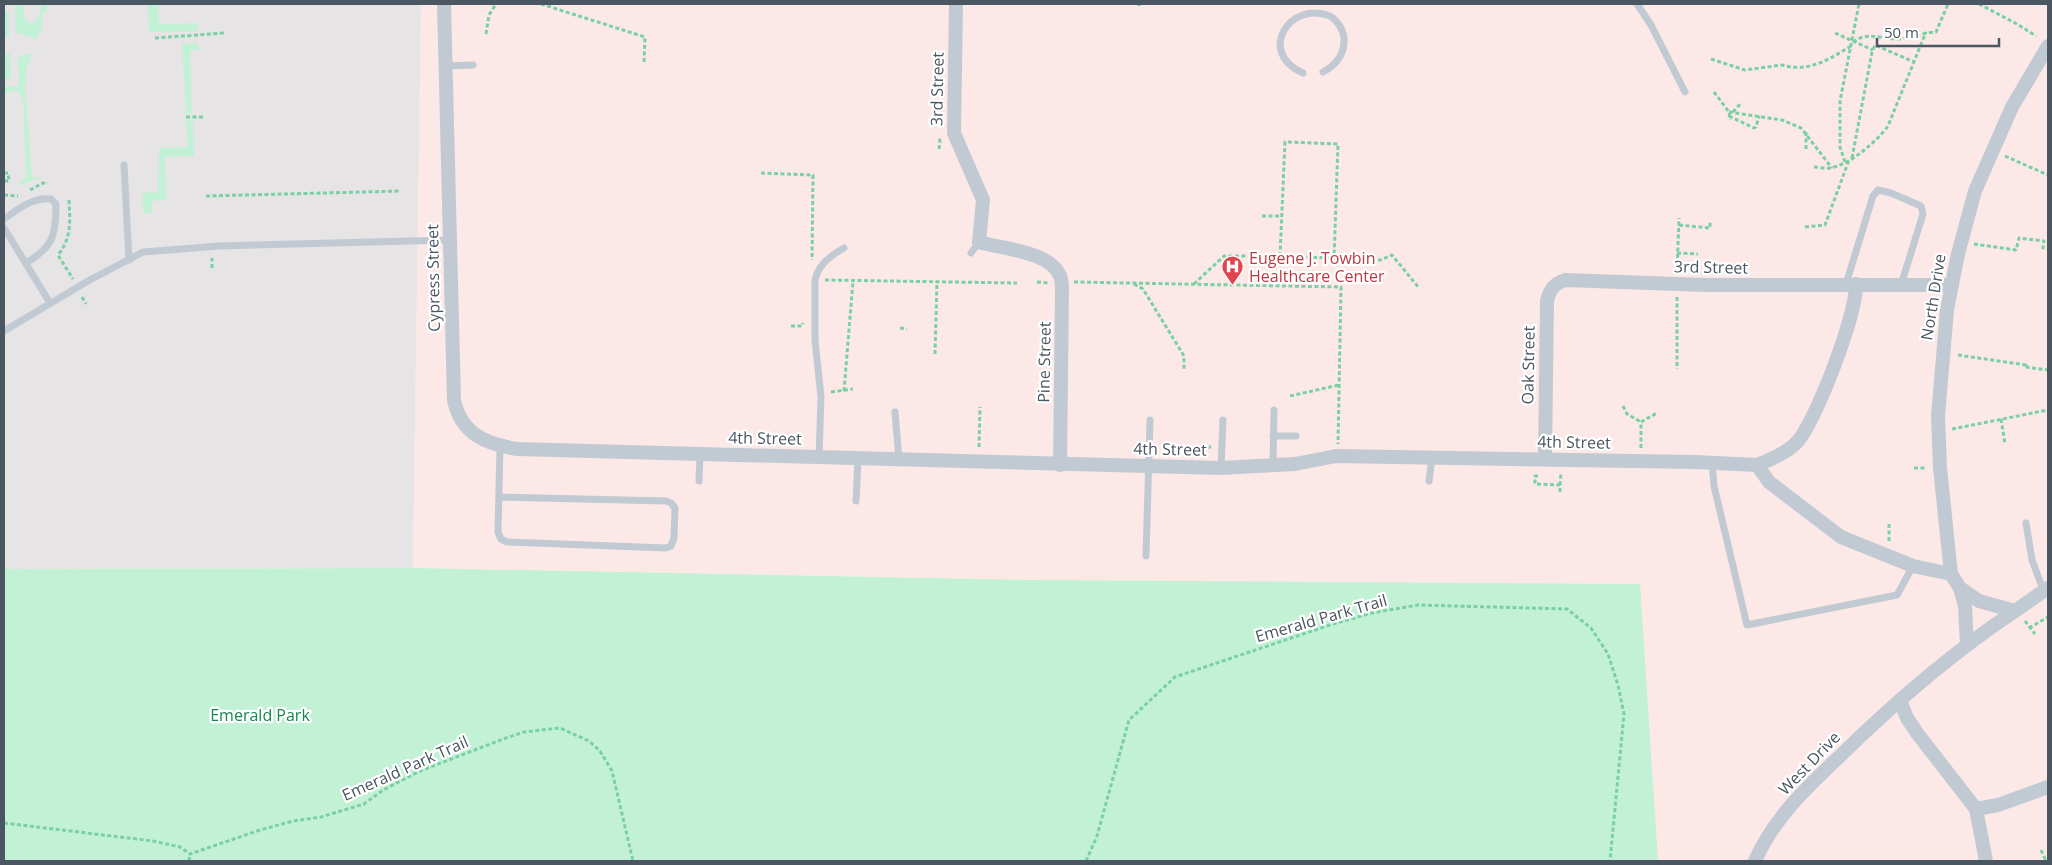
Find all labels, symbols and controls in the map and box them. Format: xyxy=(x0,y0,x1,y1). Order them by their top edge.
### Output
scale bar xyxy=(1877,15,2000,47)
text: 50 m xyxy=(1884,22,1919,42)
street label: 3rd Street xyxy=(925,51,949,126)
street label: Cypress Street xyxy=(421,224,445,332)
place label: Eugene J. Towbin Healthcare Center xyxy=(1249,247,1385,287)
street label: North Drive xyxy=(1915,252,1951,342)
hospital icon: Eugene J. Towbin Healthcare Center xyxy=(1221,255,1245,286)
street label: 3rd Street xyxy=(1674,255,1749,279)
street label: Pine Street xyxy=(1032,321,1056,403)
street label: Oak Street xyxy=(1516,325,1540,404)
street label: 4th Street xyxy=(728,426,802,450)
street label: 4th Street xyxy=(1537,430,1611,454)
street label: 4th Street xyxy=(1133,437,1207,461)
street label: Emerald Park Trail xyxy=(1253,589,1389,647)
park label: Emerald Park xyxy=(210,704,310,726)
street label: West Drive xyxy=(1773,726,1845,800)
street label: Emerald Park Trail xyxy=(338,730,472,806)

